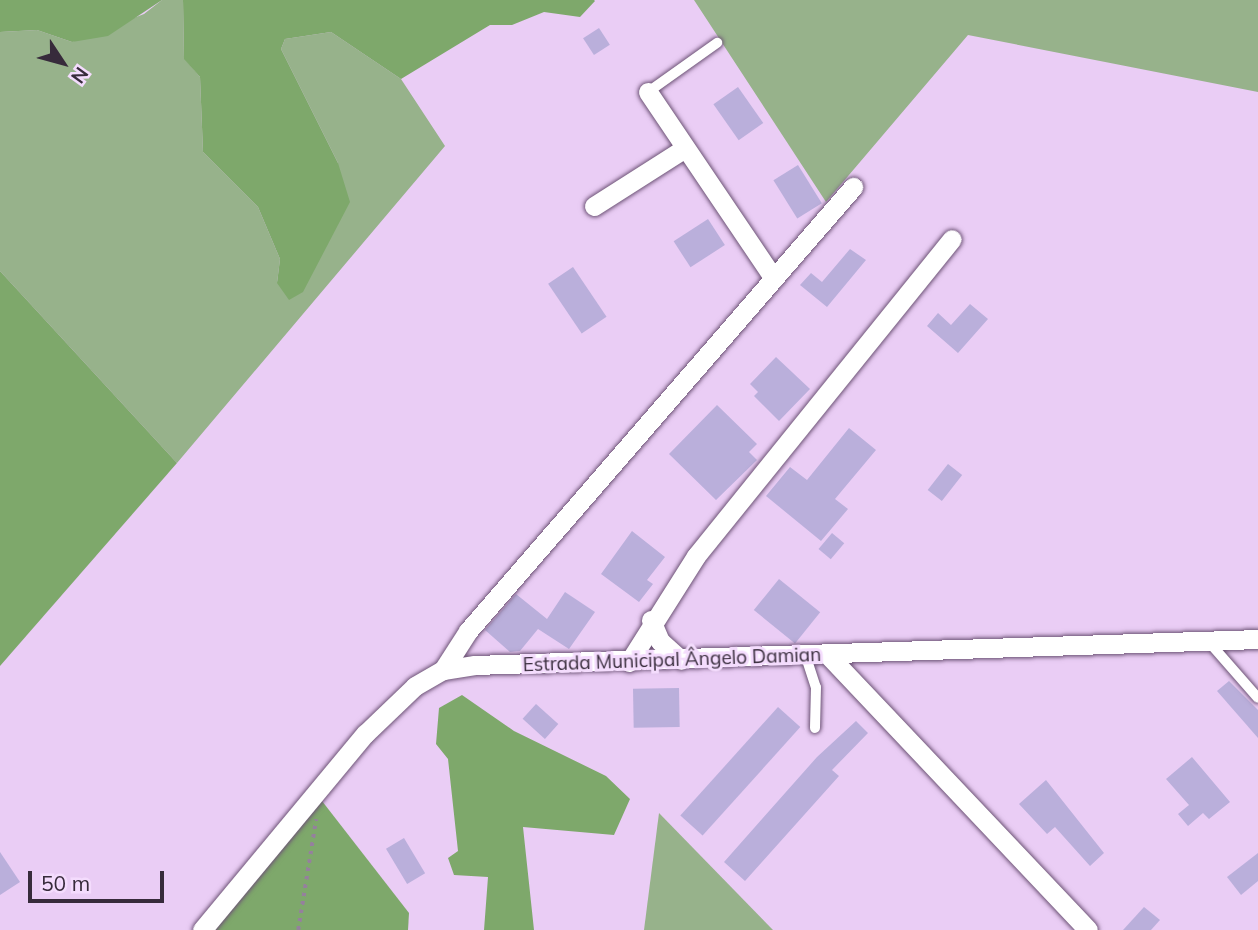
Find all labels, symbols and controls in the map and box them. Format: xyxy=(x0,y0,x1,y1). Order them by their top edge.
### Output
north arrow xyxy=(28,28,98,98)
text: N xyxy=(66,62,94,88)
street label: Estrada Municipal Ângelo Damian xyxy=(522,643,822,677)
scale bar xyxy=(32,856,168,900)
text: 50 m xyxy=(41,870,90,896)

